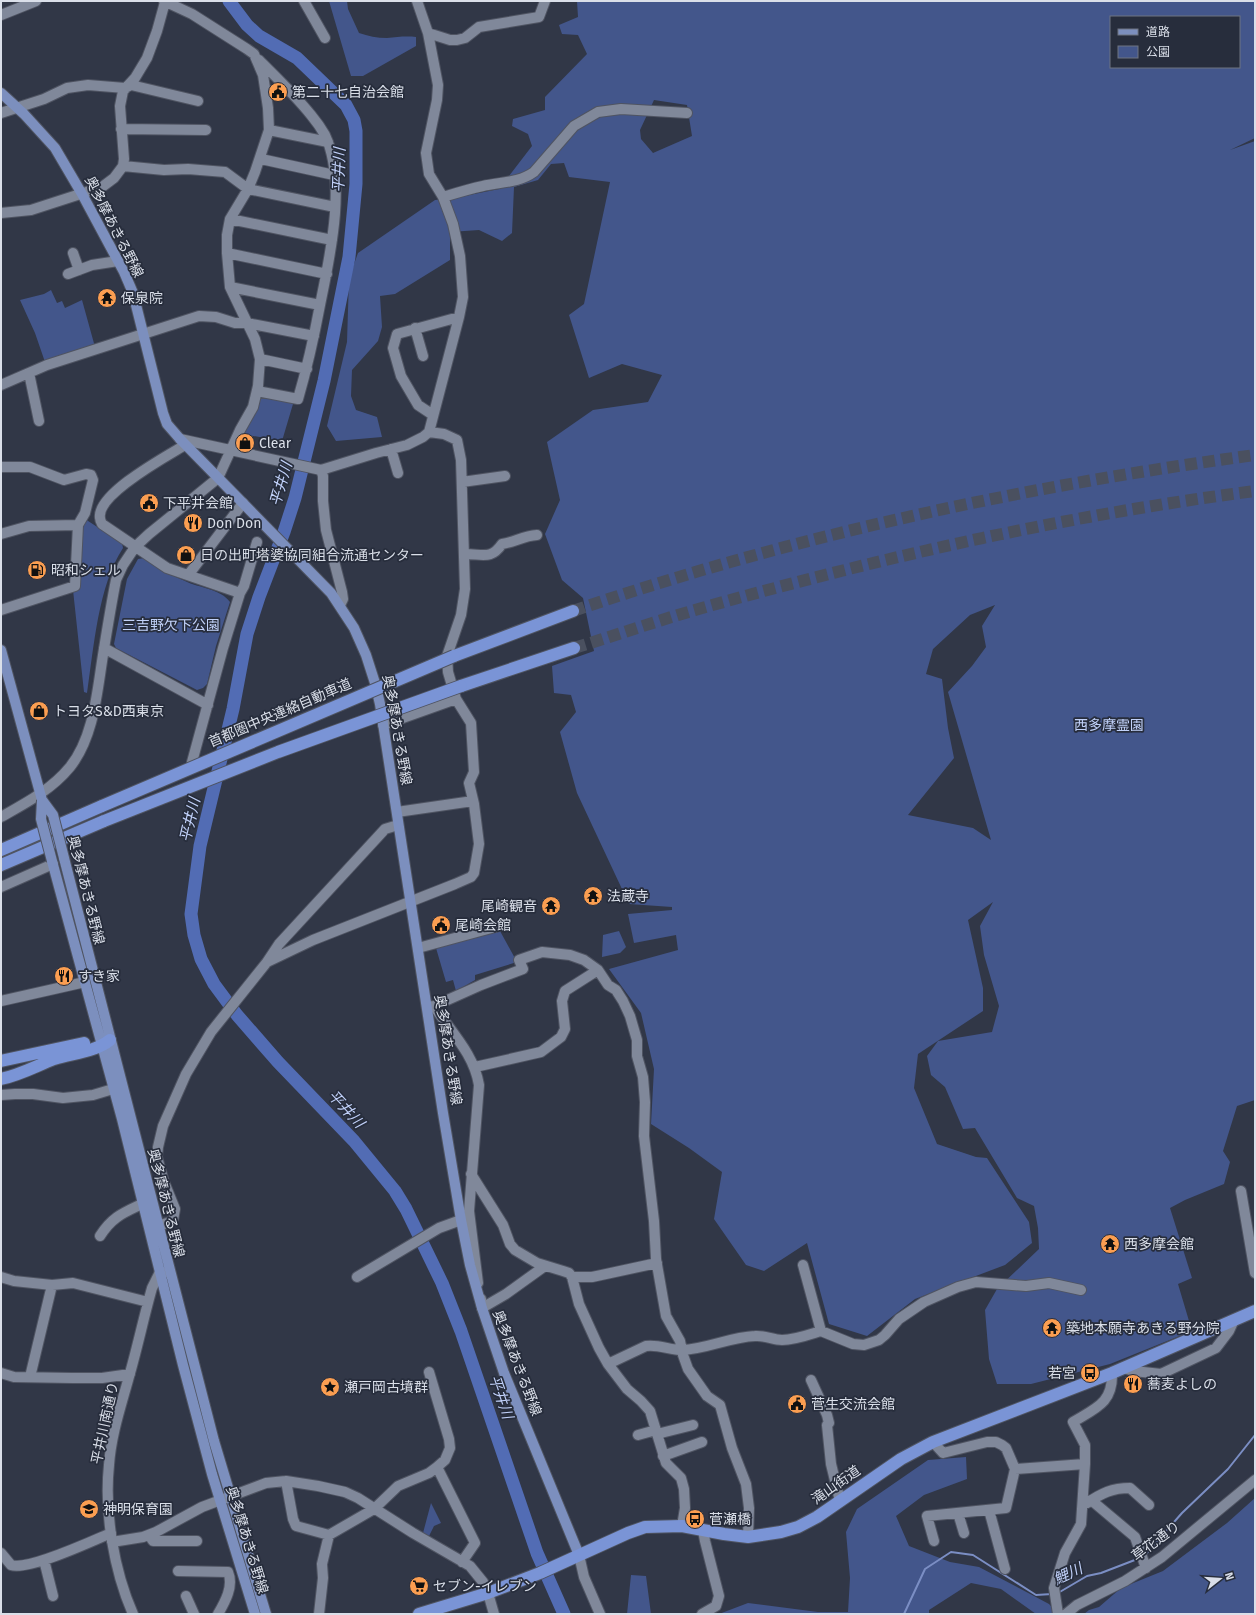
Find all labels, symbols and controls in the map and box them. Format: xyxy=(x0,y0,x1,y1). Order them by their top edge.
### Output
legend xyxy=(1110,16,1240,68)
text: 道路 xyxy=(1146,25,1170,39)
text: 公園 xyxy=(1146,45,1170,59)
public building icon: 第二十七自治会館 xyxy=(267,81,289,103)
place label: 第二十七自治会館 xyxy=(292,84,404,101)
water label: 平井川 xyxy=(329,145,349,193)
street label: 奥多摩あきる野線 xyxy=(81,173,147,281)
temple icon: 保泉院 xyxy=(96,287,118,309)
place label: 保泉院 xyxy=(121,290,163,307)
shop icon: Clear xyxy=(234,432,256,454)
place label: Clear xyxy=(259,435,292,452)
water label: 平井川 xyxy=(266,458,296,508)
public building icon: 下平井会館 xyxy=(138,492,160,514)
place label: 下平井会館 xyxy=(163,495,233,512)
restaurant icon: Don Don xyxy=(182,512,204,534)
place label: Don Don xyxy=(207,515,262,532)
shop icon: 日の出町塔婆協同組合流通センター xyxy=(175,544,197,566)
place label: 日の出町塔婆協同組合流通センター xyxy=(200,547,424,564)
fuel station icon: 昭和シェル xyxy=(26,559,48,581)
place label: 昭和シェル xyxy=(51,562,121,579)
park label: 三吉野欠下公園 xyxy=(122,617,220,634)
street label: 奥多摩あきる野線 xyxy=(379,674,415,786)
street label: 首都圏中央連絡自動車道 xyxy=(206,675,354,751)
shop icon: トヨタS&D西東京 xyxy=(28,700,50,722)
place label: トヨタS&D西東京 xyxy=(53,703,164,720)
park label: 西多摩霊園 xyxy=(1074,717,1144,734)
water label: 平井川 xyxy=(176,794,204,844)
street label: 奥多摩あきる野線 xyxy=(64,834,108,946)
temple icon: 法蔵寺 xyxy=(582,885,604,907)
place label: 法蔵寺 xyxy=(607,888,649,905)
temple icon: 尾崎観音 xyxy=(540,895,562,917)
place label: 尾崎観音 xyxy=(481,898,537,915)
public building icon: 尾崎会館 xyxy=(430,914,452,936)
place label: 尾崎会館 xyxy=(455,917,511,934)
restaurant icon: すき家 xyxy=(53,965,75,987)
place label: すき家 xyxy=(78,968,120,985)
street label: 奥多摩あきる野線 xyxy=(431,993,465,1107)
water label: 平井川 xyxy=(324,1086,369,1133)
street label: 奥多摩あきる野線 xyxy=(144,1147,188,1259)
temple icon: 西多摩会館 xyxy=(1099,1233,1121,1255)
place label: 西多摩会館 xyxy=(1124,1236,1194,1253)
street label: 奥多摩あきる野線 xyxy=(489,1308,545,1418)
temple icon: 築地本願寺あきる野分院 xyxy=(1041,1317,1063,1339)
place label: 築地本願寺あきる野分院 xyxy=(1066,1320,1220,1337)
bus stop icon: 若宮 xyxy=(1079,1362,1101,1384)
place label: 若宮 xyxy=(1048,1365,1076,1382)
water label: 平井川 xyxy=(485,1373,517,1423)
restaurant icon: 蕎麦よしの xyxy=(1122,1373,1144,1395)
place icon: 瀬戸岡古墳群 xyxy=(319,1376,341,1398)
place label: 蕎麦よしの xyxy=(1147,1376,1217,1393)
place label: 瀬戸岡古墳群 xyxy=(344,1379,428,1396)
street label: 平井川南通り xyxy=(88,1380,122,1466)
public building icon: 菅生交流会館 xyxy=(786,1393,808,1415)
place label: 菅生交流会館 xyxy=(811,1396,895,1413)
street label: 滝山街道 xyxy=(808,1462,864,1508)
street label: 奥多摩あきる野線 xyxy=(223,1484,271,1596)
school or university icon: 神明保育園 xyxy=(78,1498,100,1520)
place label: 神明保育園 xyxy=(103,1501,173,1518)
bus stop icon: 菅瀬橋 xyxy=(684,1508,706,1530)
place label: 菅瀬橋 xyxy=(709,1511,751,1528)
street label: 草花通り xyxy=(1129,1517,1183,1565)
water label: 鯉川 xyxy=(1051,1559,1087,1588)
north arrow xyxy=(1200,1559,1240,1599)
text: N xyxy=(1222,1571,1236,1582)
supermarket icon: セブン-イレブン xyxy=(408,1575,430,1597)
place label: セブン-イレブン xyxy=(433,1578,537,1595)

